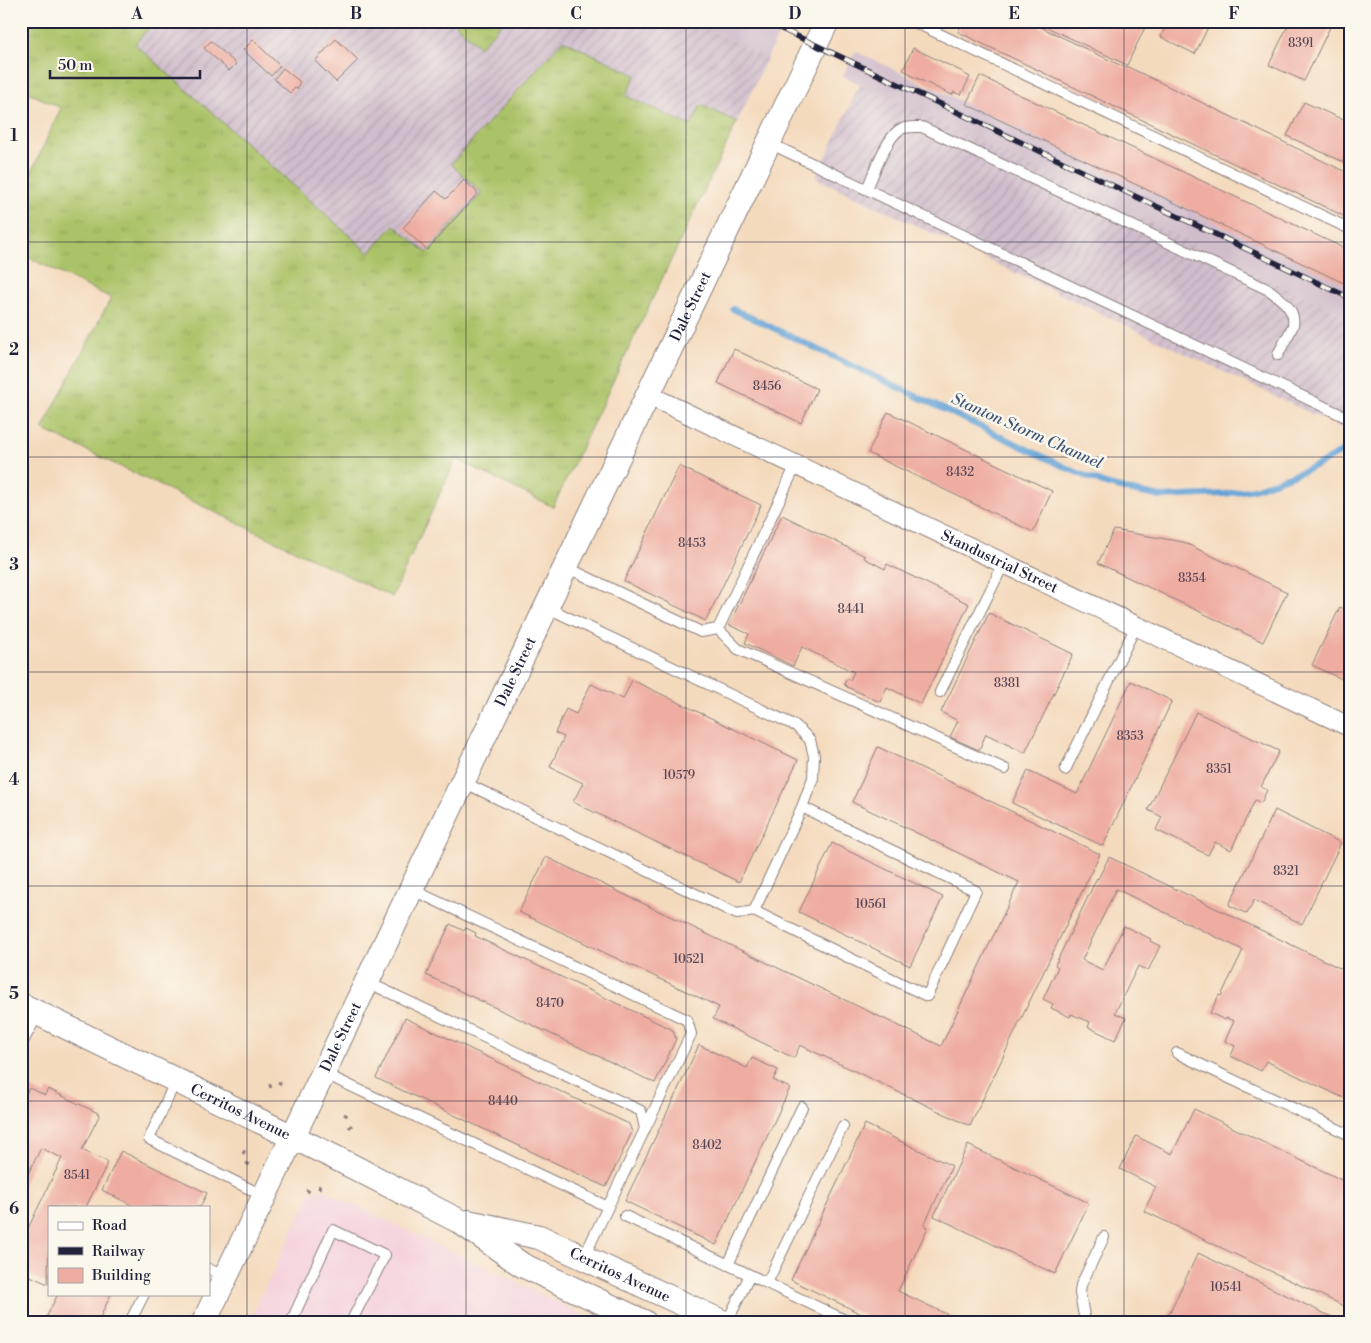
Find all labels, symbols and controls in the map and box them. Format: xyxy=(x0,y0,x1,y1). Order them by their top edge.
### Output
text: A xyxy=(130,4,143,24)
text: B xyxy=(350,4,362,24)
text: C xyxy=(570,4,582,24)
text: D xyxy=(789,4,802,24)
text: E xyxy=(1008,4,1020,24)
text: F xyxy=(1228,4,1240,24)
house number: 8391 xyxy=(1288,36,1315,51)
scale bar xyxy=(50,48,200,80)
text: 50 m xyxy=(58,56,92,75)
text: 1 xyxy=(10,126,18,146)
street label: Dale Street xyxy=(666,268,715,344)
text: 2 xyxy=(9,340,19,360)
house number: 8456 xyxy=(753,379,781,394)
water label: Stanton Storm Channel xyxy=(948,389,1107,474)
house number: 8432 xyxy=(946,465,974,480)
street label: Standustrial Street xyxy=(938,525,1062,597)
house number: 8453 xyxy=(678,536,706,551)
text: 3 xyxy=(9,555,19,575)
house number: 8354 xyxy=(1178,571,1206,586)
house number: 8441 xyxy=(837,602,865,617)
street label: Dale Street xyxy=(491,633,540,710)
house number: 8381 xyxy=(994,676,1021,691)
house number: 8353 xyxy=(1116,729,1144,744)
house number: 8351 xyxy=(1206,762,1233,777)
house number: 10579 xyxy=(663,768,695,783)
text: 4 xyxy=(9,770,20,790)
house number: 8321 xyxy=(1273,864,1300,879)
house number: 10561 xyxy=(855,897,888,912)
house number: 10521 xyxy=(673,952,706,967)
text: 5 xyxy=(9,984,19,1004)
house number: 8470 xyxy=(536,996,564,1011)
street label: Dale Street xyxy=(316,998,366,1075)
street label: Cerritos Avenue xyxy=(187,1079,294,1144)
house number: 8440 xyxy=(488,1094,518,1109)
house number: 8402 xyxy=(692,1138,722,1153)
house number: 8541 xyxy=(64,1168,91,1183)
text: 6 xyxy=(9,1199,19,1219)
legend xyxy=(48,1206,210,1296)
text: Road xyxy=(92,1216,127,1235)
text: Railway xyxy=(92,1242,146,1261)
street label: Cerritos Avenue xyxy=(567,1243,674,1306)
text: Building xyxy=(91,1266,151,1285)
house number: 10541 xyxy=(1210,1280,1243,1295)

